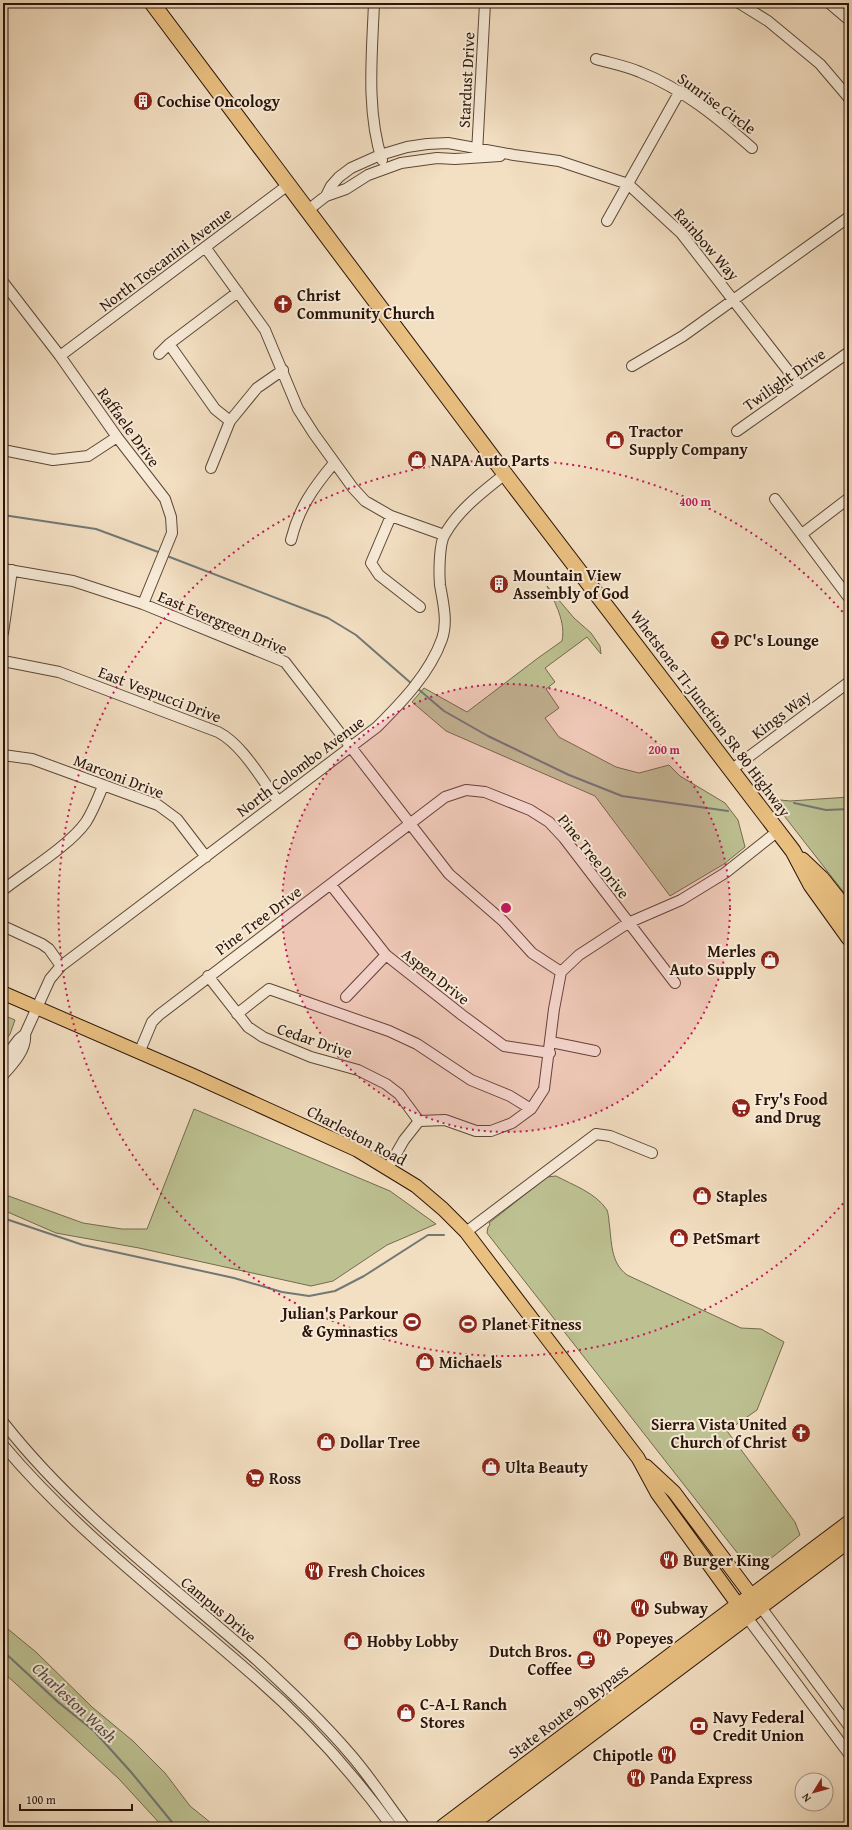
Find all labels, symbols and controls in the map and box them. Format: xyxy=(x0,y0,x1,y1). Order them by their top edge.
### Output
street label: Stardust Drive xyxy=(452,31,480,129)
street label: Sunrise Circle xyxy=(673,66,761,140)
place label: Cochise Oncology xyxy=(157,89,281,113)
building icon: Cochise Oncology xyxy=(132,90,154,112)
street label: North Toscanini Avenue xyxy=(94,201,236,317)
street label: Rainbow Way xyxy=(668,202,746,286)
place label: Christ Community Church xyxy=(297,283,435,325)
church icon: Christ Community Church xyxy=(272,293,294,315)
street label: Twilight Drive xyxy=(738,342,830,416)
street label: Raffaele Drive xyxy=(92,382,166,472)
place label: Tractor Supply Company xyxy=(629,419,749,461)
shop icon: Tractor Supply Company xyxy=(604,429,626,451)
place label: NAPA Auto Parts xyxy=(431,448,549,472)
shop icon: NAPA Auto Parts xyxy=(406,449,428,471)
text: 400 m xyxy=(679,493,712,510)
place label: Mountain View Assembly of God xyxy=(513,563,630,605)
building icon: Mountain View Assembly of God xyxy=(488,573,510,595)
street label: East Evergreen Drive xyxy=(154,584,292,660)
street label: Whetstone TI-Junction SR 80 Highway xyxy=(625,604,797,822)
place label: PC's Lounge xyxy=(734,628,819,652)
bar icon: PC's Lounge xyxy=(709,629,731,651)
street label: East Vespucci Drive xyxy=(95,660,225,728)
street label: Kings Way xyxy=(746,684,816,744)
street label: North Colombo Avenue xyxy=(231,710,369,822)
text: 200 m xyxy=(648,741,681,758)
street label: Marconi Drive xyxy=(70,748,168,804)
street label: Pine Tree Drive xyxy=(552,808,636,904)
street label: Pine Tree Drive xyxy=(210,879,306,961)
centre of rings xyxy=(499,901,513,915)
place label: Merles Auto Supply xyxy=(670,939,757,981)
street label: Aspen Drive xyxy=(397,942,475,1010)
shop icon: Merles Auto Supply xyxy=(759,949,781,971)
street label: Cedar Drive xyxy=(274,1016,356,1064)
place label: Fry's Food and Drug xyxy=(755,1087,828,1129)
supermarket icon: Fry's Food and Drug xyxy=(730,1097,752,1119)
street label: Charleston Road xyxy=(303,1099,412,1172)
place label: Staples xyxy=(716,1184,768,1208)
shop icon: Staples xyxy=(691,1185,713,1207)
place label: PetSmart xyxy=(693,1226,760,1250)
shop icon: PetSmart xyxy=(668,1227,690,1249)
place label: Julian's Parkour & Gymnastics xyxy=(279,1301,399,1343)
sports icon: Julian's Parkour & Gymnastics xyxy=(401,1311,423,1333)
place label: Planet Fitness xyxy=(482,1312,582,1336)
sports icon: Planet Fitness xyxy=(457,1313,479,1335)
place label: Michaels xyxy=(439,1350,502,1374)
shop icon: Michaels xyxy=(414,1351,436,1373)
place label: Sierra Vista United Church of Christ xyxy=(651,1412,788,1454)
church icon: Sierra Vista United Church of Christ xyxy=(790,1422,812,1444)
place label: Dollar Tree xyxy=(340,1430,420,1454)
shop icon: Dollar Tree xyxy=(315,1431,337,1453)
place label: Ulta Beauty xyxy=(505,1455,589,1479)
shop icon: Ulta Beauty xyxy=(480,1456,502,1478)
place label: Ross xyxy=(269,1466,301,1490)
supermarket icon: Ross xyxy=(244,1467,266,1489)
place label: Burger King xyxy=(683,1548,770,1572)
restaurant icon: Burger King xyxy=(658,1549,680,1571)
place label: Fresh Choices xyxy=(328,1559,425,1583)
restaurant icon: Fresh Choices xyxy=(303,1560,325,1582)
street label: Campus Drive xyxy=(176,1570,262,1648)
place label: Subway xyxy=(654,1596,709,1620)
restaurant icon: Subway xyxy=(629,1597,651,1619)
place label: Popeyes xyxy=(616,1626,674,1650)
restaurant icon: Popeyes xyxy=(591,1627,613,1649)
place label: Hobby Lobby xyxy=(367,1629,459,1653)
shop icon: Hobby Lobby xyxy=(342,1630,364,1652)
place label: Dutch Bros. Coffee xyxy=(489,1639,572,1681)
cafe icon: Dutch Bros. Coffee xyxy=(575,1649,597,1671)
water label: Charleston Wash xyxy=(27,1656,123,1748)
street label: State Route 90 Bypass xyxy=(503,1658,633,1764)
place label: C-A-L Ranch Stores xyxy=(420,1692,507,1734)
shop icon: C-A-L Ranch Stores xyxy=(395,1702,417,1724)
place label: Navy Federal Credit Union xyxy=(713,1705,805,1747)
bank icon: Navy Federal Credit Union xyxy=(688,1715,710,1737)
place label: Chipotle xyxy=(593,1743,653,1767)
restaurant icon: Chipotle xyxy=(656,1744,678,1766)
place label: Panda Express xyxy=(650,1766,753,1790)
restaurant icon: Panda Express xyxy=(625,1767,647,1789)
north arrow xyxy=(794,1772,834,1812)
scale bar xyxy=(20,1786,132,1812)
text: N xyxy=(797,1790,815,1806)
text: 100 m xyxy=(26,1791,56,1808)

